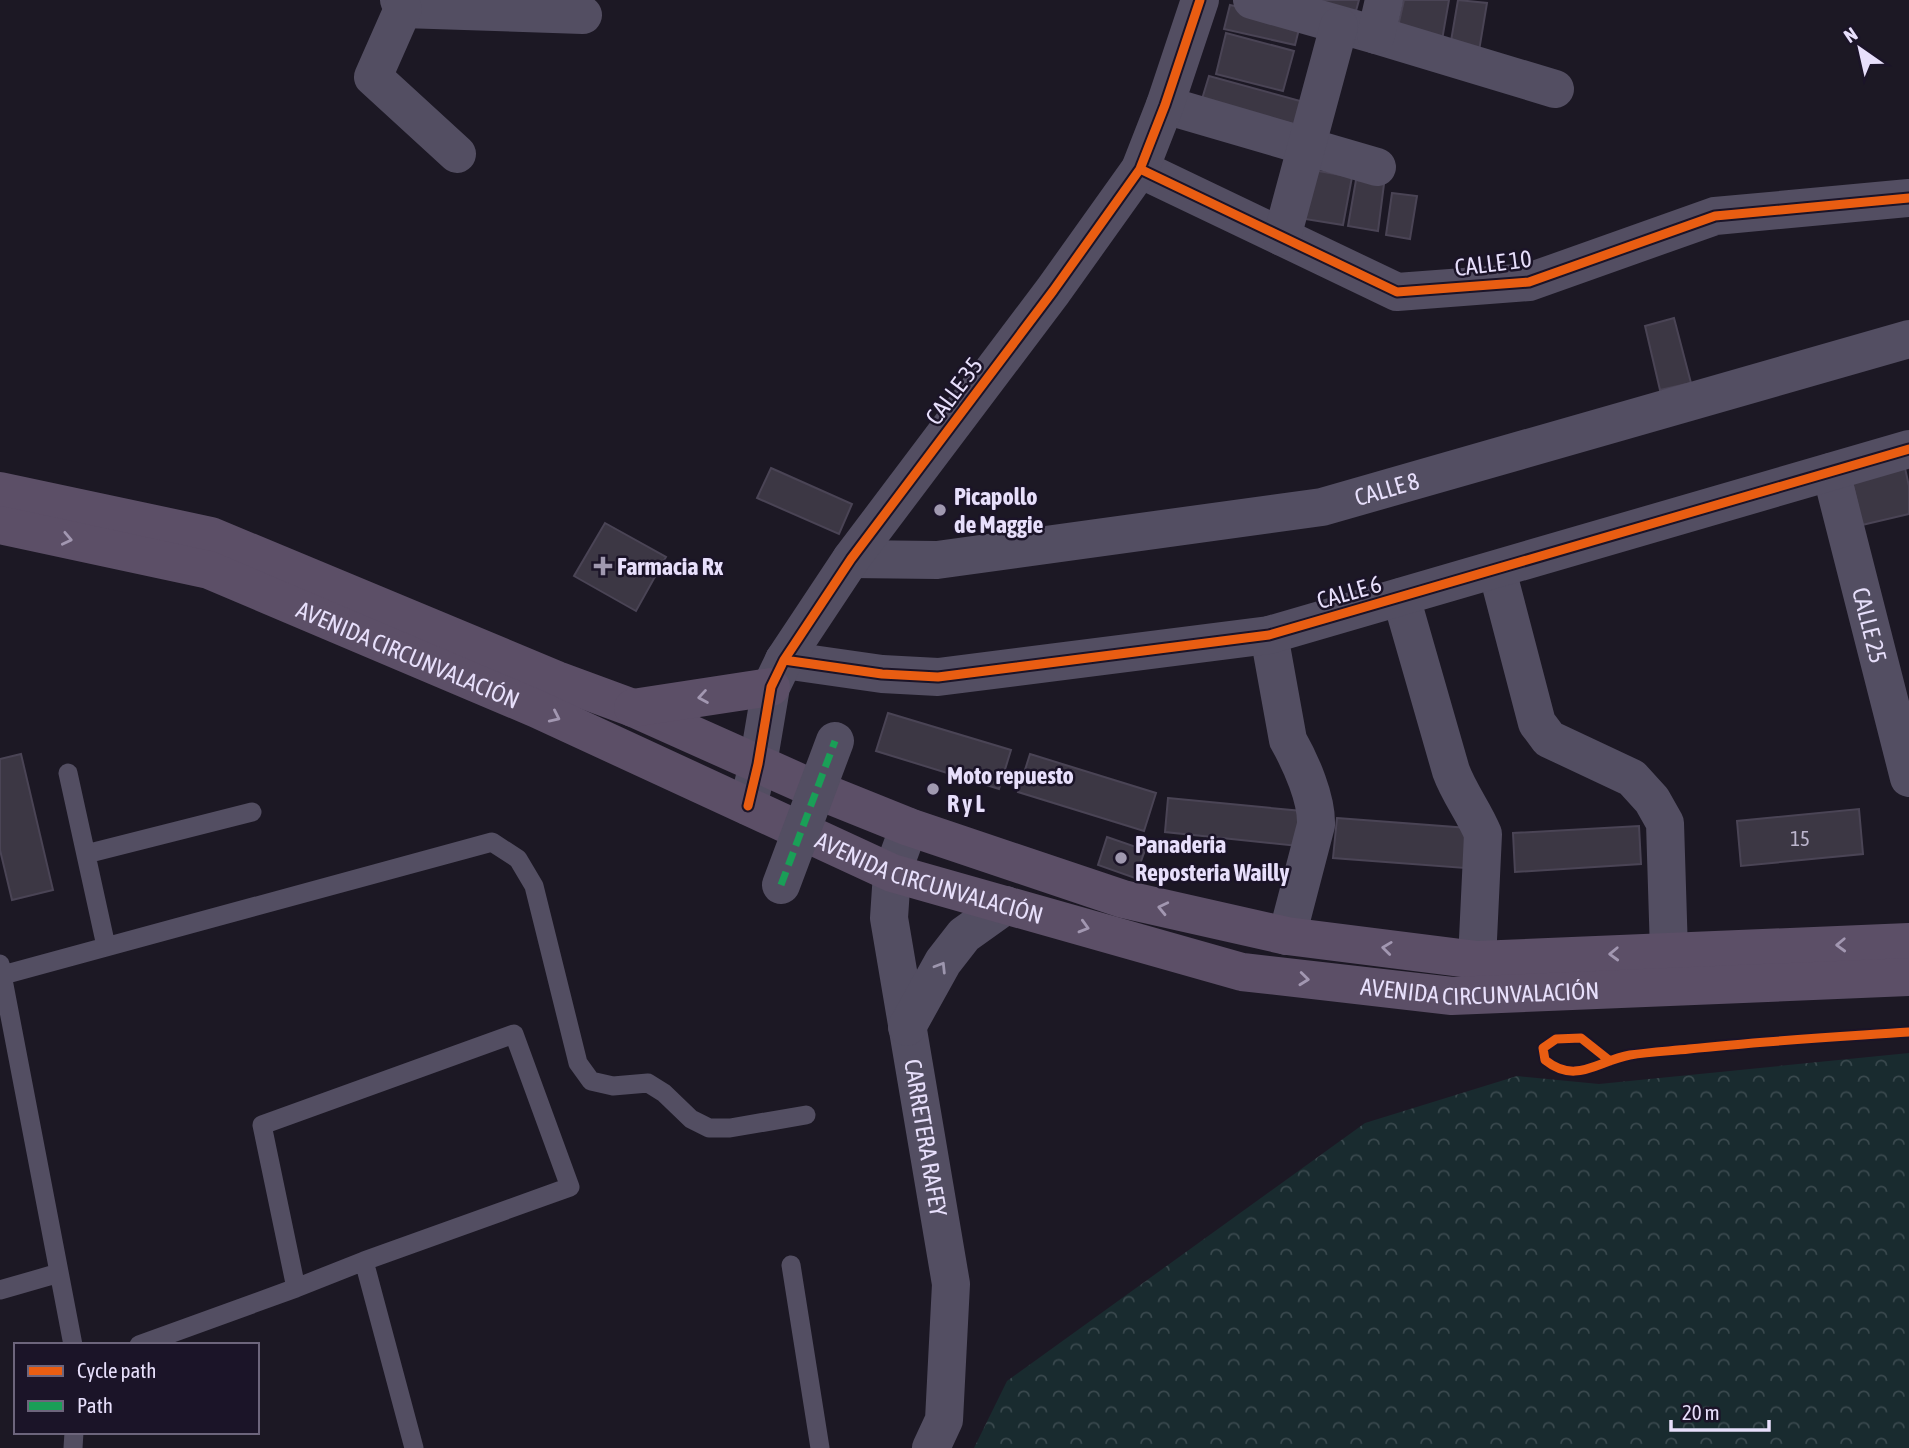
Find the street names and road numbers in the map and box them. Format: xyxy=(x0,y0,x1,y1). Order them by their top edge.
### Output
street label: CALLE 10 xyxy=(1453,245,1533,281)
street label: CALLE 35 xyxy=(920,352,988,430)
street label: CALLE 8 xyxy=(1351,466,1422,511)
street label: CALLE 6 xyxy=(1314,570,1384,614)
street label: CALLE 25 xyxy=(1847,584,1893,666)
street label: AVENIDA CIRCUNVALACIÓN xyxy=(293,595,523,713)
street label: AVENIDA CIRCUNVALACIÓN xyxy=(811,826,1046,929)
street label: AVENIDA CIRCUNVALACIÓN xyxy=(1359,972,1600,1010)
street label: CARRETERA RAFEY xyxy=(900,1057,953,1219)

